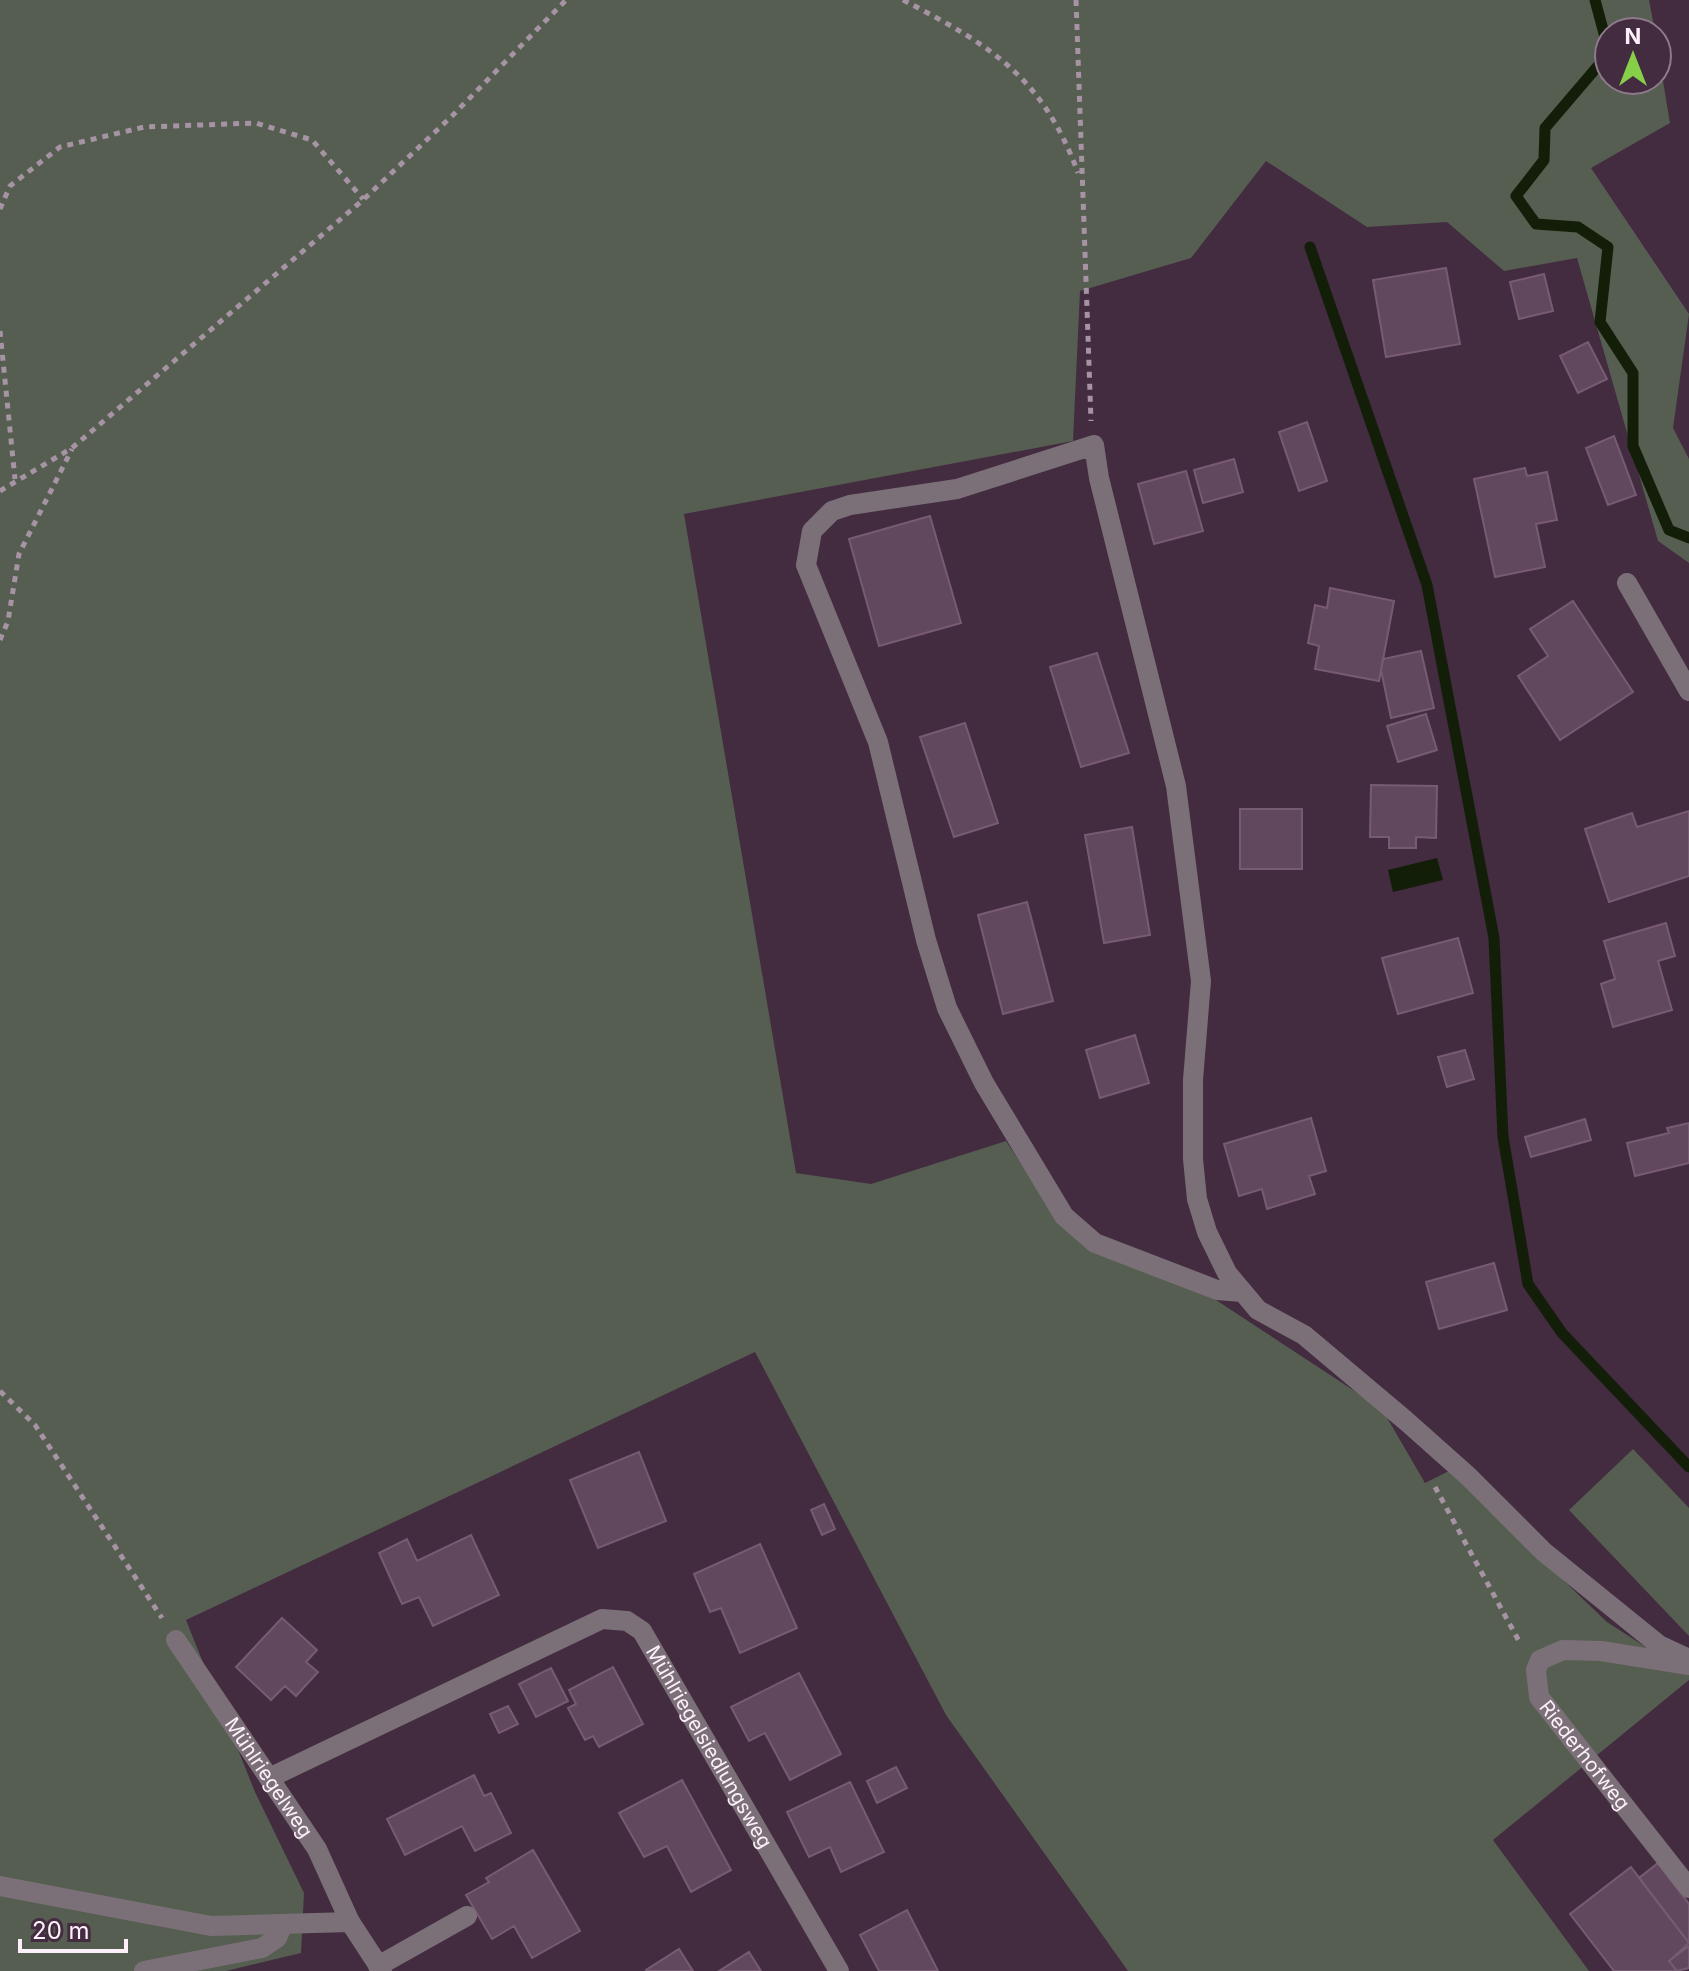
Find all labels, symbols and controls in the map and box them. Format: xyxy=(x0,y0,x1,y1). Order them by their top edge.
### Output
north arrow xyxy=(1593,16,1673,96)
text: N xyxy=(1625,23,1641,49)
street label: Mühlriegelsiedlungsweg xyxy=(641,1641,777,1853)
street label: Riederhofweg xyxy=(1534,1696,1635,1815)
street label: Mühlriegelweg xyxy=(220,1713,318,1842)
scale bar xyxy=(20,1903,126,1953)
text: 20 m xyxy=(32,1916,90,1945)

